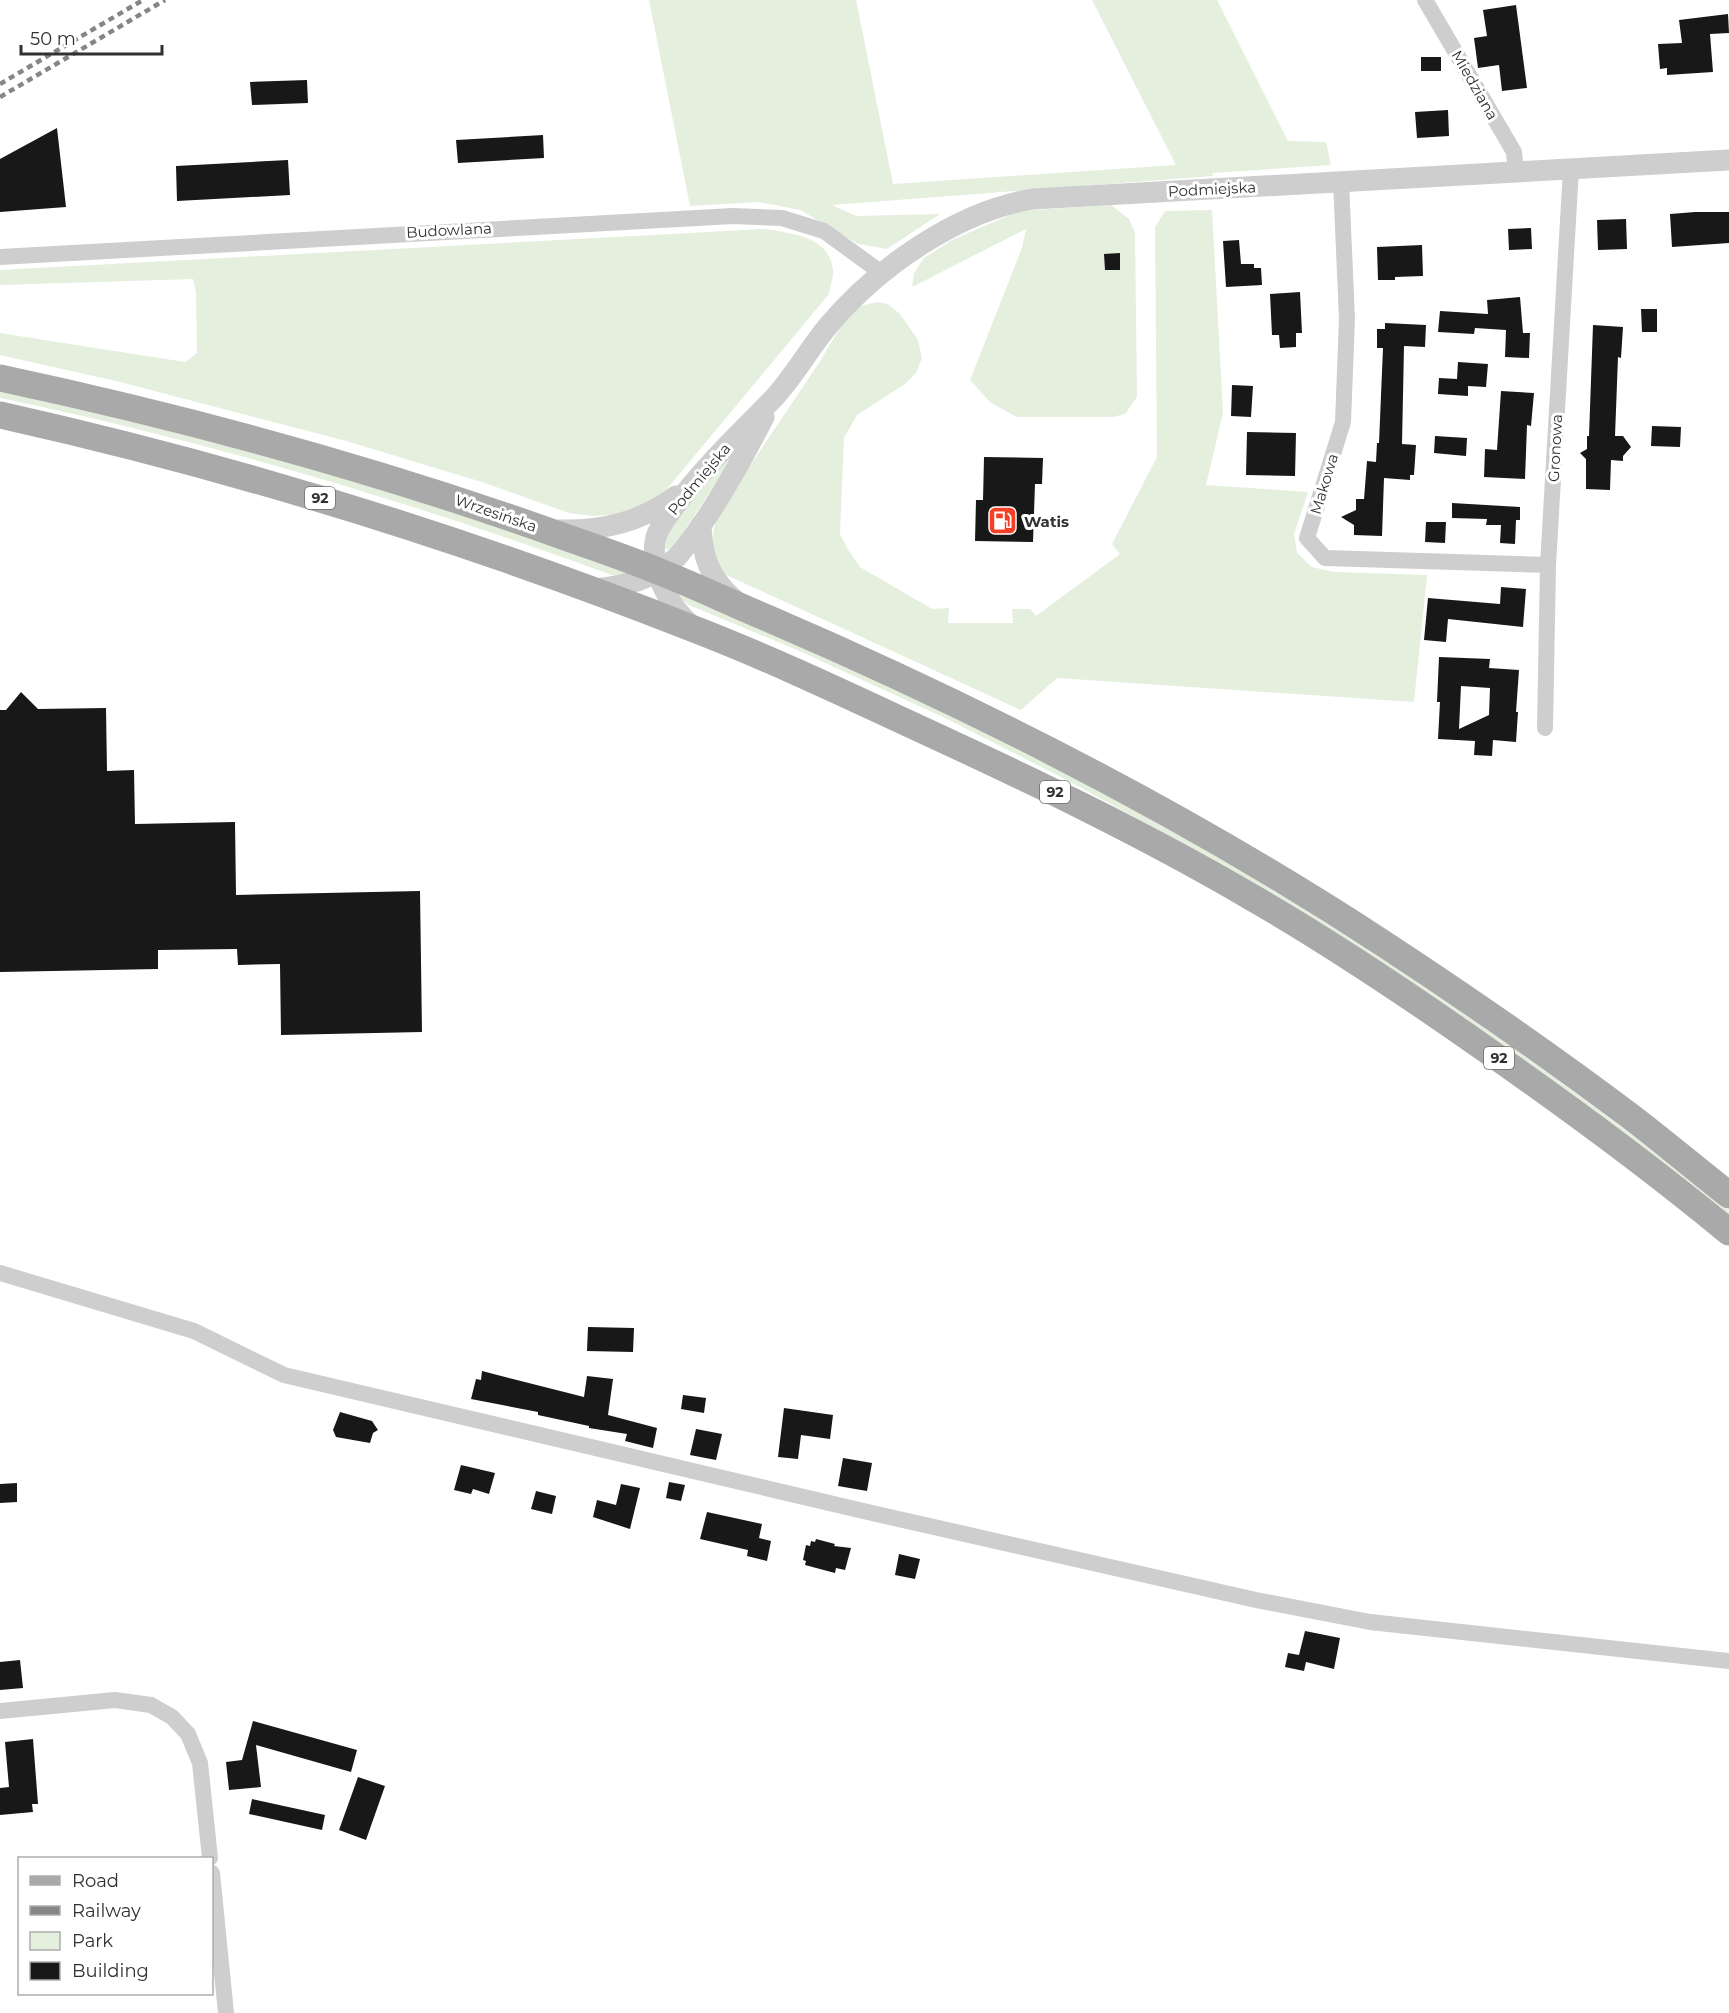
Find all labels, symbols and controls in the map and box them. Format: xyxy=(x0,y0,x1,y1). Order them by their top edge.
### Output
scale bar xyxy=(21,18,162,56)
text: 50 m xyxy=(30,28,76,50)
street label: Miedziana xyxy=(1447,47,1503,123)
street label: Podmiejska xyxy=(1167,177,1257,201)
street label: Budowlana xyxy=(406,218,492,242)
street label: Gronowa xyxy=(1544,414,1566,482)
street label: Podmiejska xyxy=(663,439,735,519)
street label: Makowa xyxy=(1306,451,1342,517)
road number: 92 xyxy=(305,487,335,509)
street label: Wrzesińska xyxy=(453,490,539,536)
fuel station icon: Watis xyxy=(987,505,1019,537)
place label: Watis xyxy=(1024,512,1069,531)
road number: 92 xyxy=(1040,781,1070,803)
road number: 92 xyxy=(1484,1047,1514,1069)
legend xyxy=(18,1857,213,1995)
text: Road xyxy=(72,1870,119,1892)
text: Railway xyxy=(72,1900,141,1922)
text: Park xyxy=(72,1930,113,1952)
text: Building xyxy=(72,1960,149,1982)

